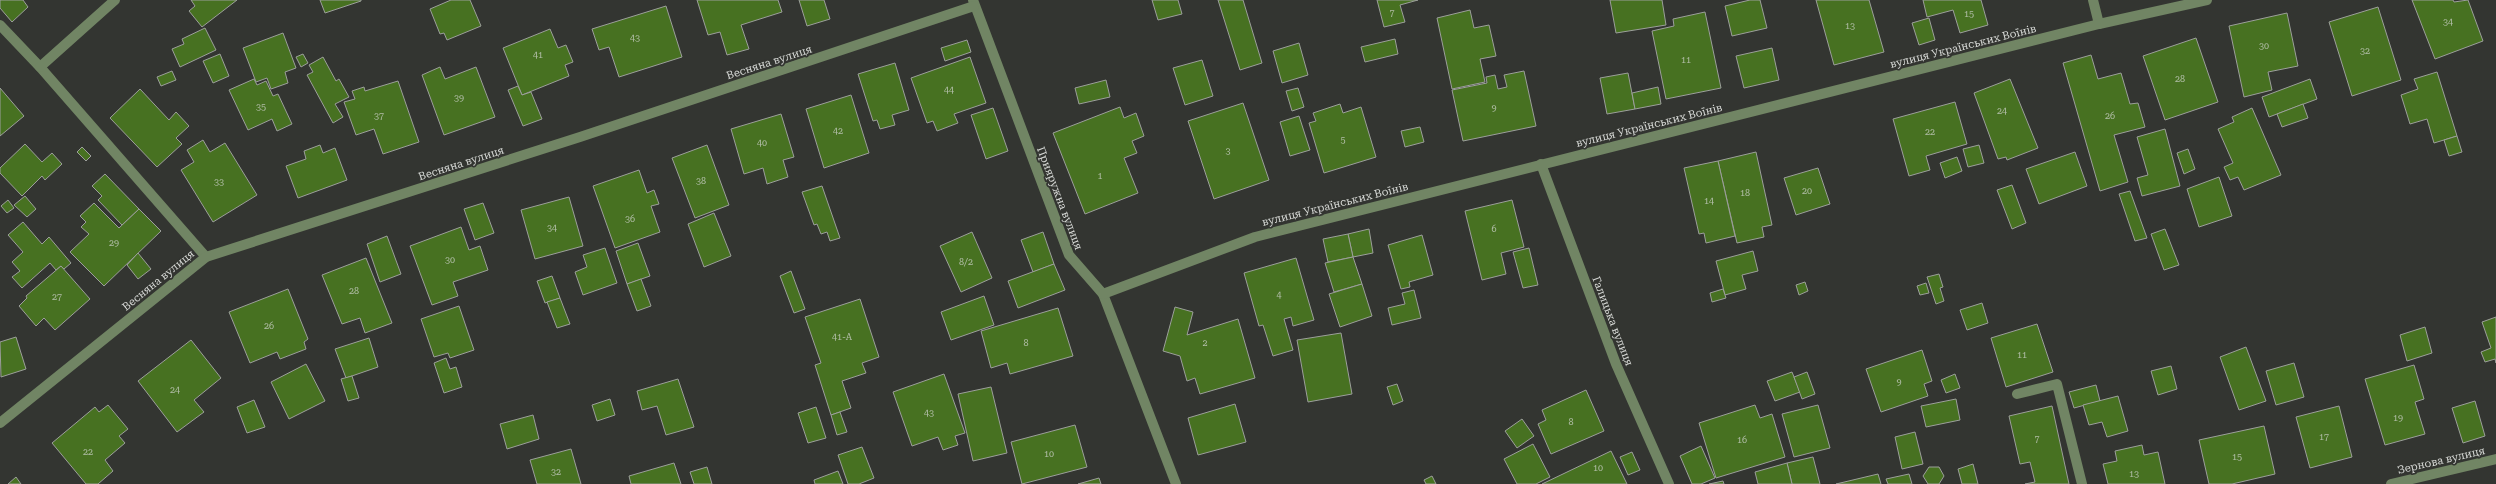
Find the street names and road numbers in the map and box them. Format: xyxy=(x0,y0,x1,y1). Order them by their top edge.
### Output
street label: вулиця Українських Воїнів xyxy=(1889,22,2038,71)
street label: Весняна вулиця xyxy=(725,43,814,82)
street label: вулиця Українських Воїнів xyxy=(1575,101,1724,150)
street label: Весняна вулиця xyxy=(417,144,506,183)
street label: Прияружна вулиця xyxy=(1034,145,1085,252)
street label: вулиця Українських Воїнів xyxy=(1261,180,1410,229)
street label: Весняна вулиця xyxy=(120,247,197,313)
street label: Галицька вулиця xyxy=(1589,275,1636,368)
street label: Зернова вулиця xyxy=(2396,444,2486,477)

